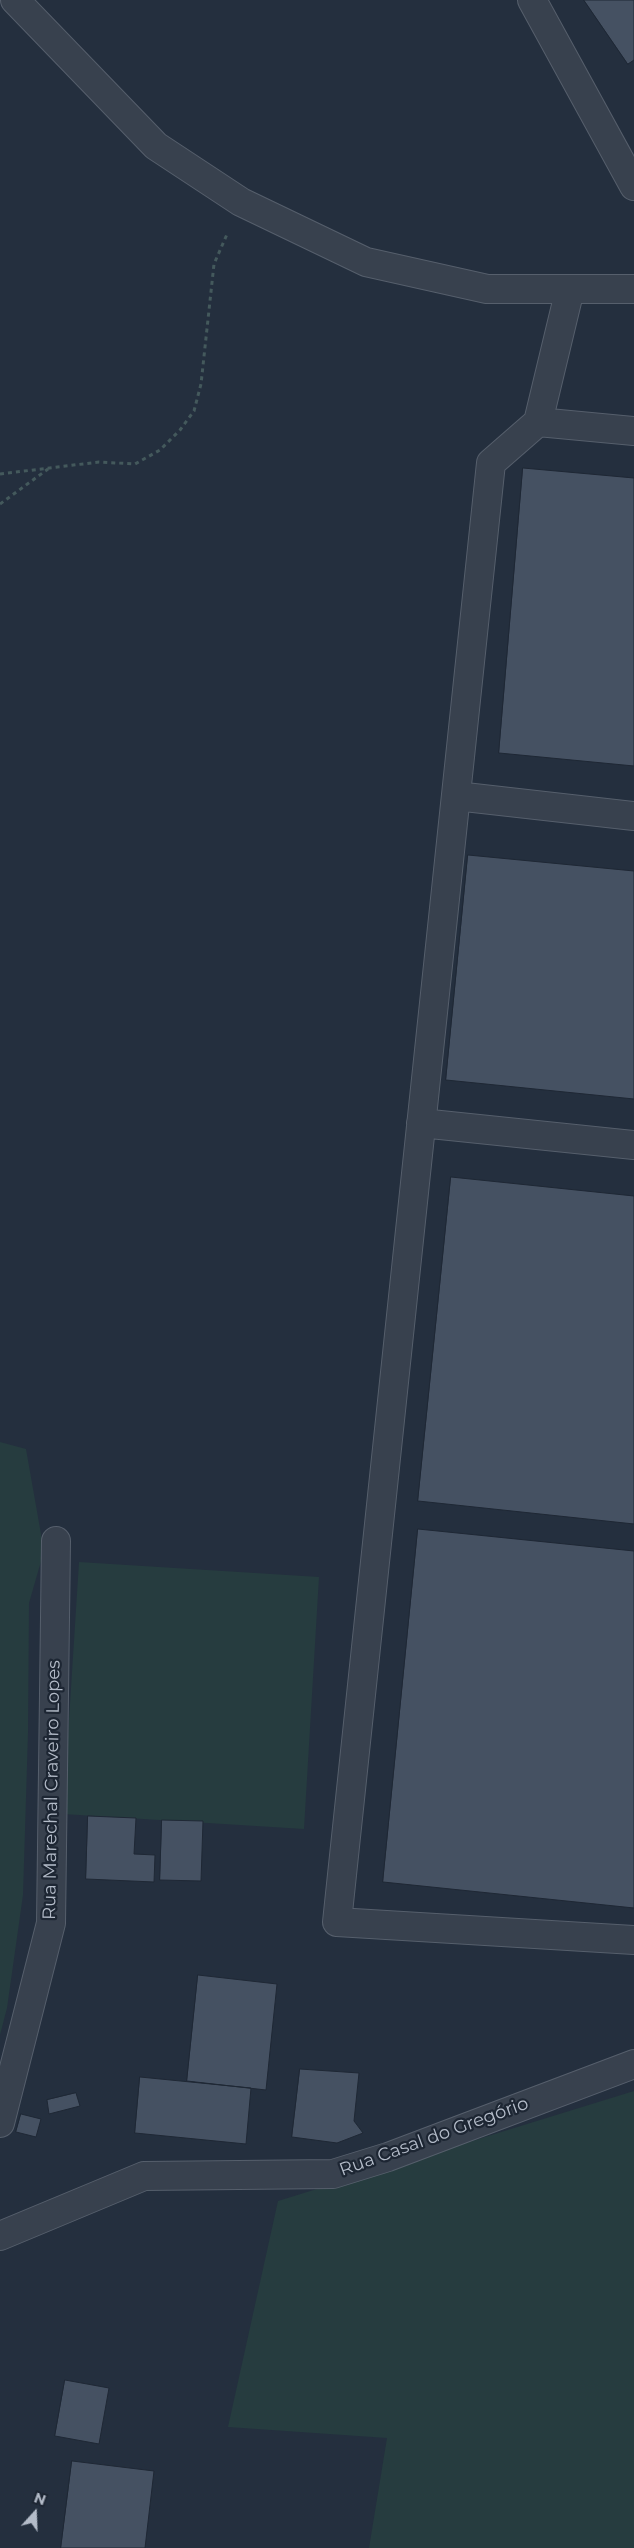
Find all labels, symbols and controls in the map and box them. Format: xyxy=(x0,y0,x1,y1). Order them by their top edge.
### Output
street label: Rua Marechal Craveiro Lopes xyxy=(39,1660,65,1920)
street label: Rua Casal do Gregório xyxy=(337,2093,531,2181)
north arrow xyxy=(10,2488,60,2538)
text: N xyxy=(32,2489,49,2509)

